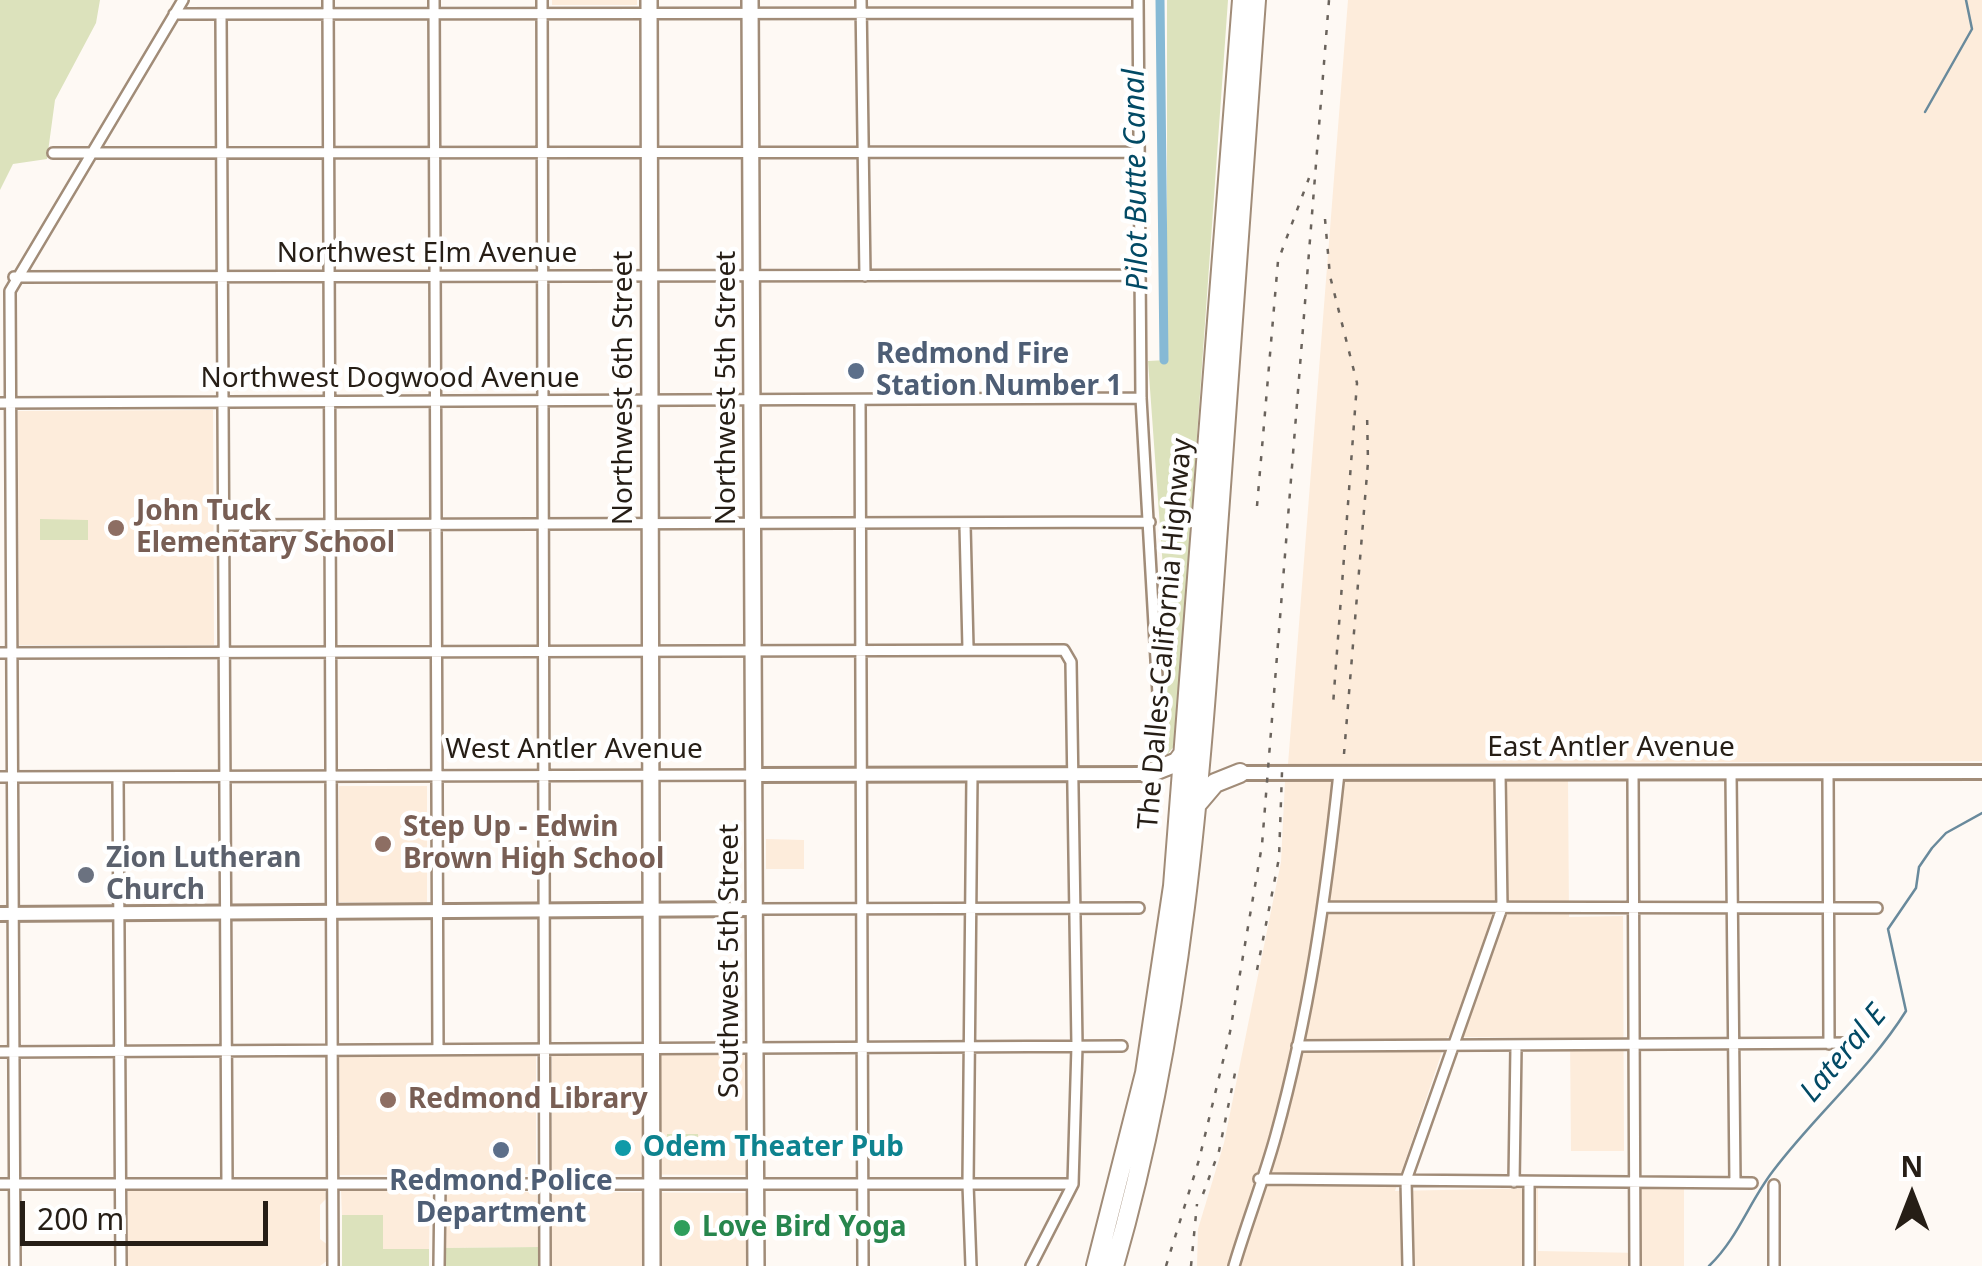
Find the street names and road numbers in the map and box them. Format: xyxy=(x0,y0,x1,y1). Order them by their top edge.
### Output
street label: Northwest Elm Avenue xyxy=(277,237,577,271)
street label: Northwest 6th Street xyxy=(607,251,641,525)
street label: Northwest 5th Street xyxy=(710,251,744,525)
street label: Northwest Dogwood Avenue xyxy=(200,362,580,396)
street label: The Dalles-California Highway xyxy=(1132,437,1200,831)
street label: East Antler Avenue xyxy=(1487,731,1735,765)
street label: West Antler Avenue xyxy=(445,733,703,767)
street label: Southwest 5th Street xyxy=(713,824,747,1098)

